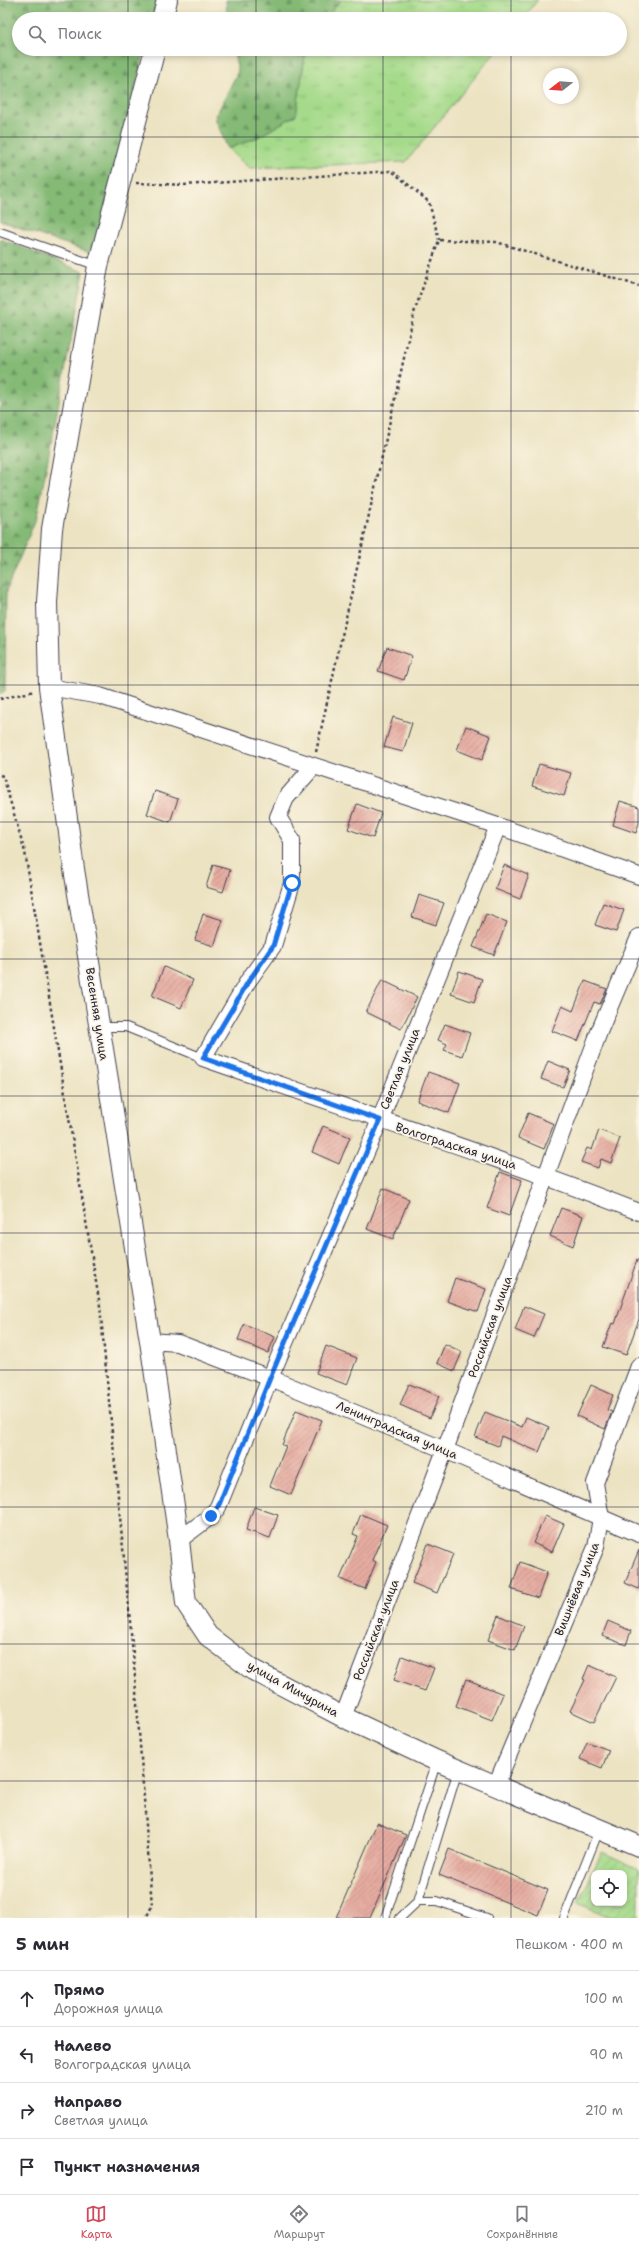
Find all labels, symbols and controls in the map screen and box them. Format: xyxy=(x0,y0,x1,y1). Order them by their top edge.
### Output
search box xyxy=(12,12,627,56)
icon: search xyxy=(26,23,48,45)
text: Поиск xyxy=(58,24,102,44)
north arrow xyxy=(543,68,579,104)
route start xyxy=(283,874,301,892)
street label: Весенняя улица xyxy=(82,966,112,1062)
street label: Светлая улица xyxy=(376,1025,424,1112)
street label: Волгоградская улица xyxy=(393,1119,519,1173)
street label: Российская улица xyxy=(464,1273,516,1380)
street label: Ленинградская улица xyxy=(334,1397,460,1463)
route end xyxy=(202,1507,220,1525)
street label: Вишнёвая улица xyxy=(551,1539,603,1638)
street label: Российская улица xyxy=(349,1577,403,1683)
street label: улица Мичурина xyxy=(245,1657,342,1721)
map controls xyxy=(591,1870,627,1906)
button: locate xyxy=(591,1870,627,1906)
text: 5 мин xyxy=(16,1933,69,1955)
text: Пешком · 400 m xyxy=(516,1936,623,1953)
text: Прямо xyxy=(54,1980,104,2000)
icon: ahead xyxy=(16,1988,38,2010)
text: 100 m xyxy=(584,1990,623,2007)
text: Дорожная улица xyxy=(54,2000,163,2017)
text: Налево xyxy=(54,2036,112,2056)
icon: left xyxy=(16,2044,38,2066)
text: 90 m xyxy=(589,2046,623,2063)
text: Волгоградская улица xyxy=(54,2056,191,2073)
text: Направо xyxy=(54,2092,122,2112)
icon: right xyxy=(16,2100,38,2122)
text: 210 m xyxy=(585,2102,623,2119)
text: Светлая улица xyxy=(54,2112,148,2129)
icon: arrive xyxy=(16,2156,38,2178)
text: Пункт назначения xyxy=(54,2157,200,2177)
tab: Карта xyxy=(81,2203,112,2242)
tab: Маршрут xyxy=(274,2203,325,2242)
tab: Сохранённые xyxy=(486,2203,558,2242)

